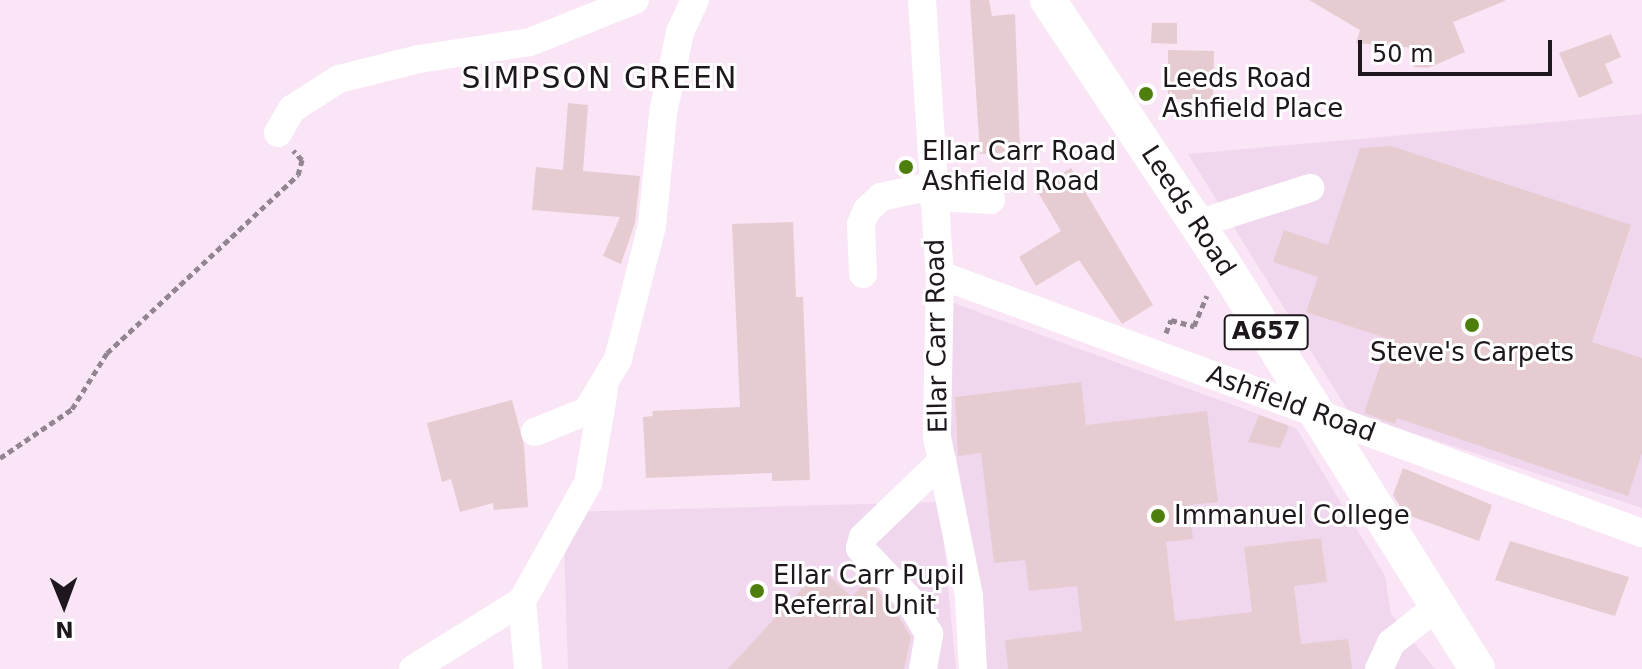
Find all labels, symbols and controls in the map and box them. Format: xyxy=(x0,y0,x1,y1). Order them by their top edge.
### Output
scale bar xyxy=(1362,24,1556,74)
text: 50 m xyxy=(1372,40,1434,68)
district label: SIMPSON GREEN xyxy=(462,60,738,96)
place label: Leeds Road Ashfield Place xyxy=(1162,63,1343,124)
marker: Leeds Road Ashfield Place xyxy=(1137,85,1155,103)
place label: Ellar Carr Road Ashfield Road xyxy=(922,136,1116,198)
street label: Leeds Road xyxy=(1134,140,1242,282)
marker: Ellar Carr Road Ashfield Road xyxy=(897,158,915,176)
street label: Ellar Carr Road xyxy=(920,239,954,433)
road number: A657 xyxy=(1222,312,1310,352)
marker: Steve's Carpets xyxy=(1463,316,1481,334)
place label: Steve's Carpets xyxy=(1370,337,1574,369)
street label: Ashfield Road xyxy=(1202,359,1380,449)
place label: Immanuel College xyxy=(1174,500,1410,532)
marker: Immanuel College xyxy=(1149,507,1167,525)
place label: Ellar Carr Pupil Referral Unit xyxy=(773,560,965,622)
north arrow xyxy=(24,565,104,645)
marker: Ellar Carr Pupil Referral Unit xyxy=(748,582,766,600)
text: N xyxy=(55,617,74,642)

